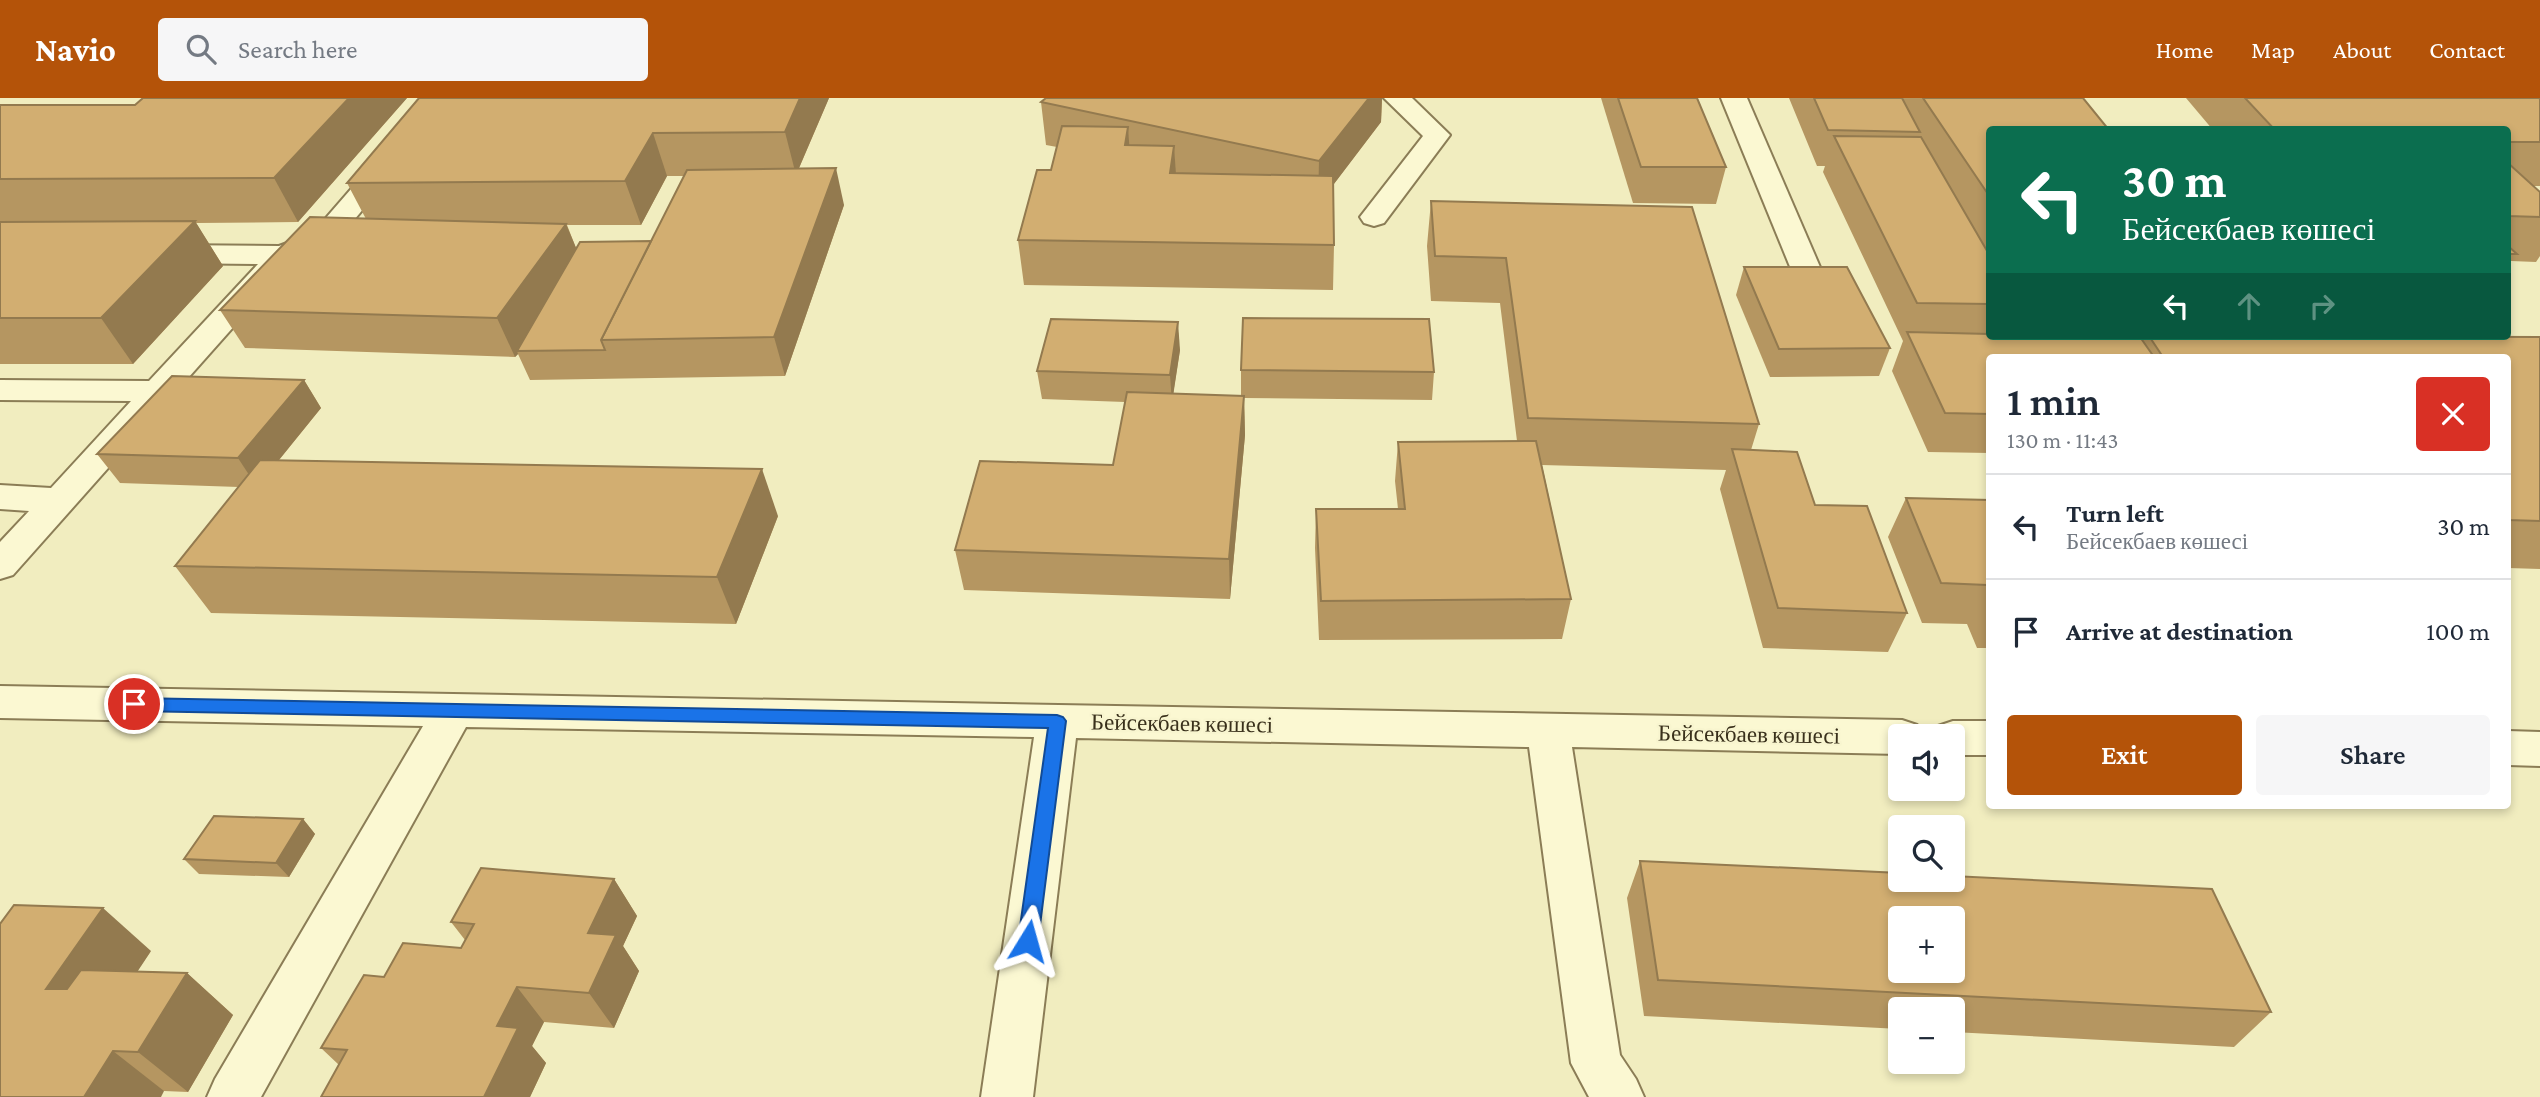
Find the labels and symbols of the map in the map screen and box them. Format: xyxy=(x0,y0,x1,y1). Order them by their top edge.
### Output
pin xyxy=(104,674,164,734)
street label: Бейсекбаев көшесі xyxy=(1091,708,1273,738)
street label: Бейсекбаев көшесі xyxy=(1658,719,1840,749)
position arrow xyxy=(991,904,1065,978)

